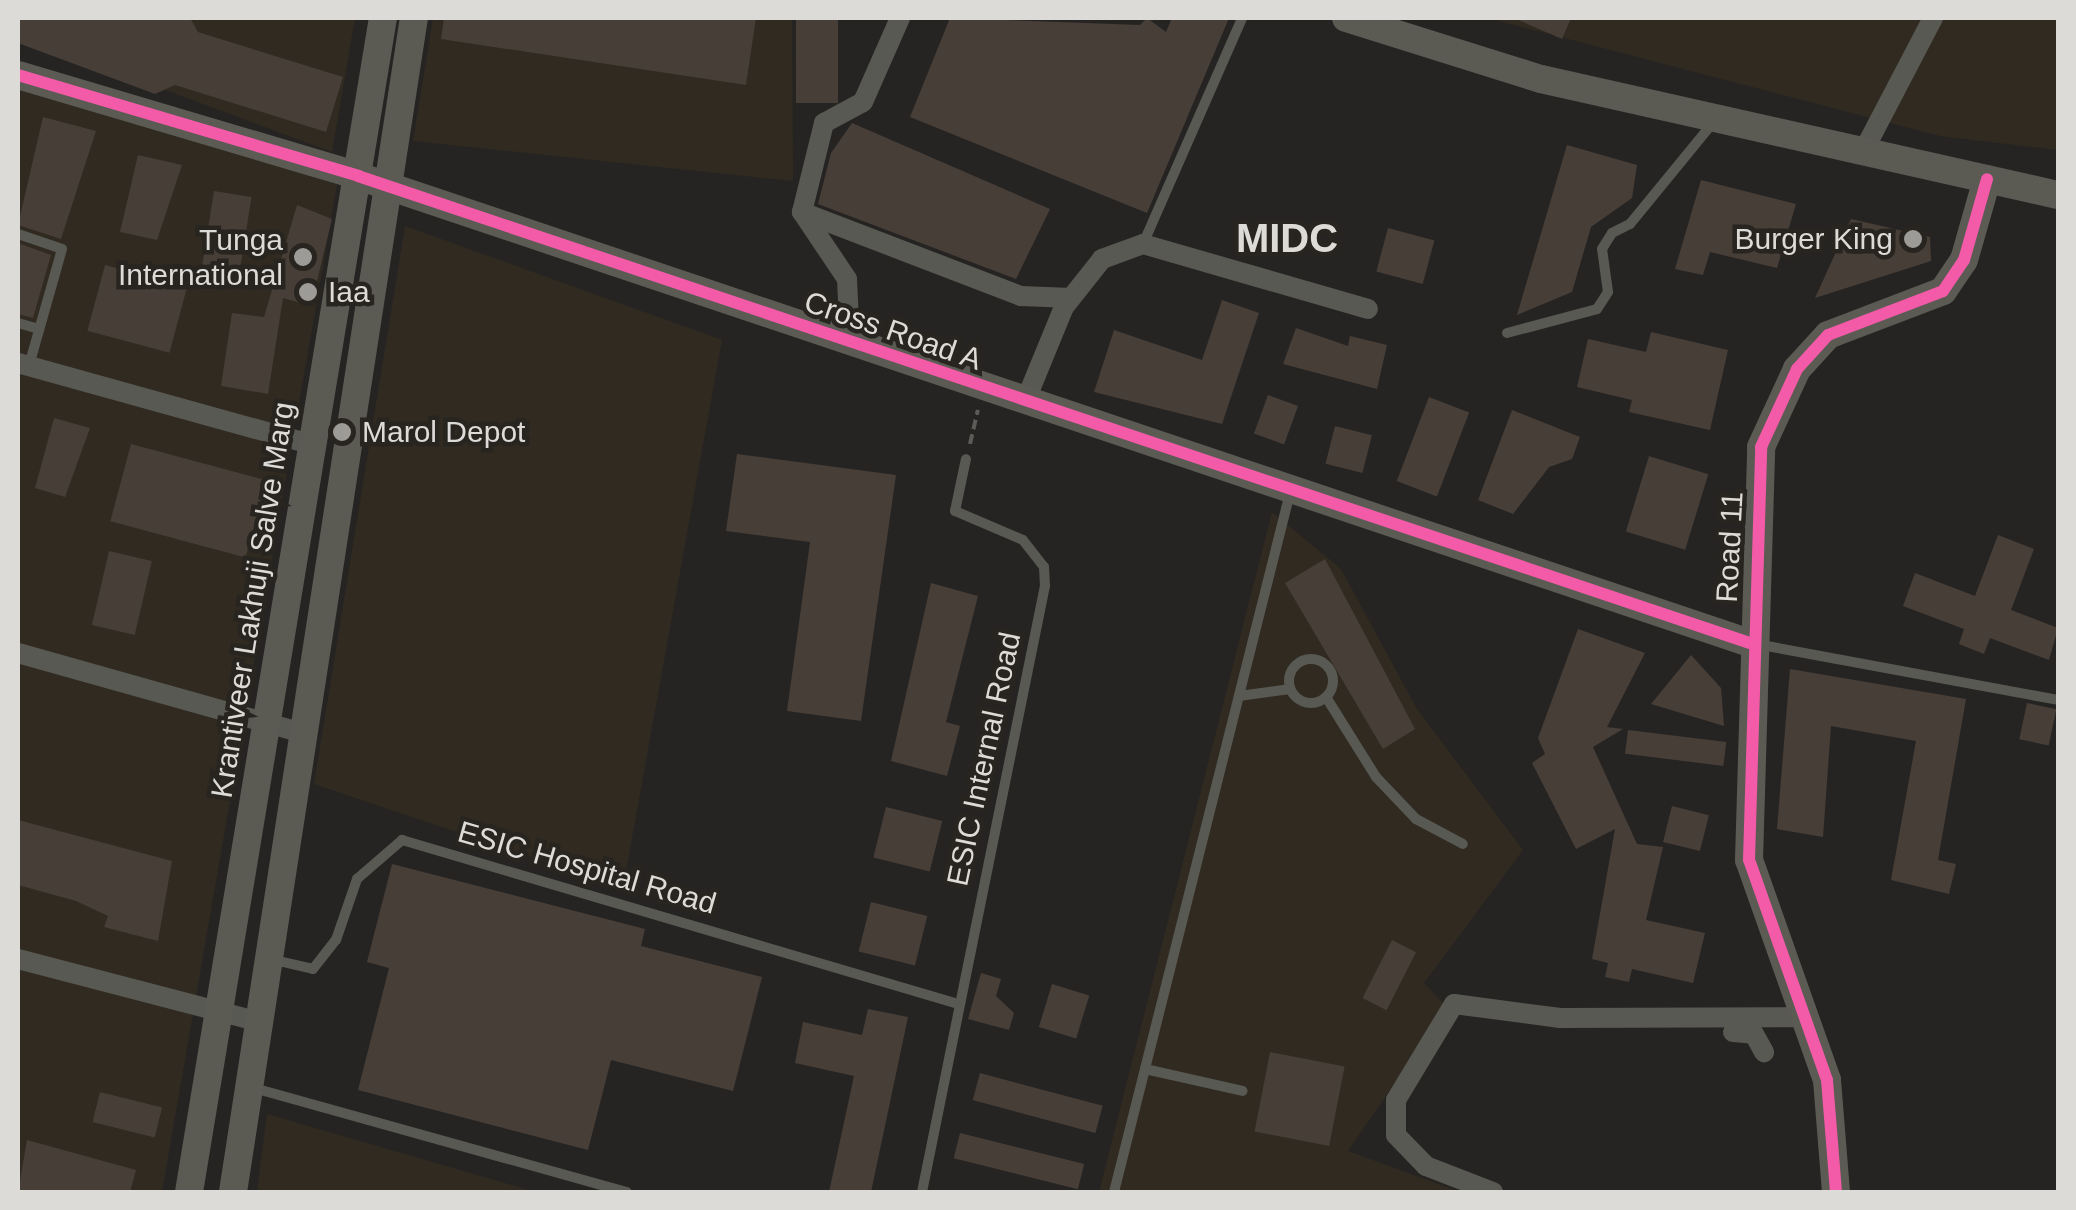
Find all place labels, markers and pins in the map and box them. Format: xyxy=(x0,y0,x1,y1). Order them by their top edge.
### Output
place label: Burger King xyxy=(1735,221,1893,257)
place label: Tunga International xyxy=(118,222,283,292)
marker: Burger King xyxy=(1902,228,1924,250)
marker: Tunga International xyxy=(292,246,314,268)
place label: Iaa xyxy=(328,274,370,310)
marker: Iaa xyxy=(297,281,319,303)
place label: Marol Depot xyxy=(362,414,525,450)
marker: Marol Depot xyxy=(331,421,353,443)

